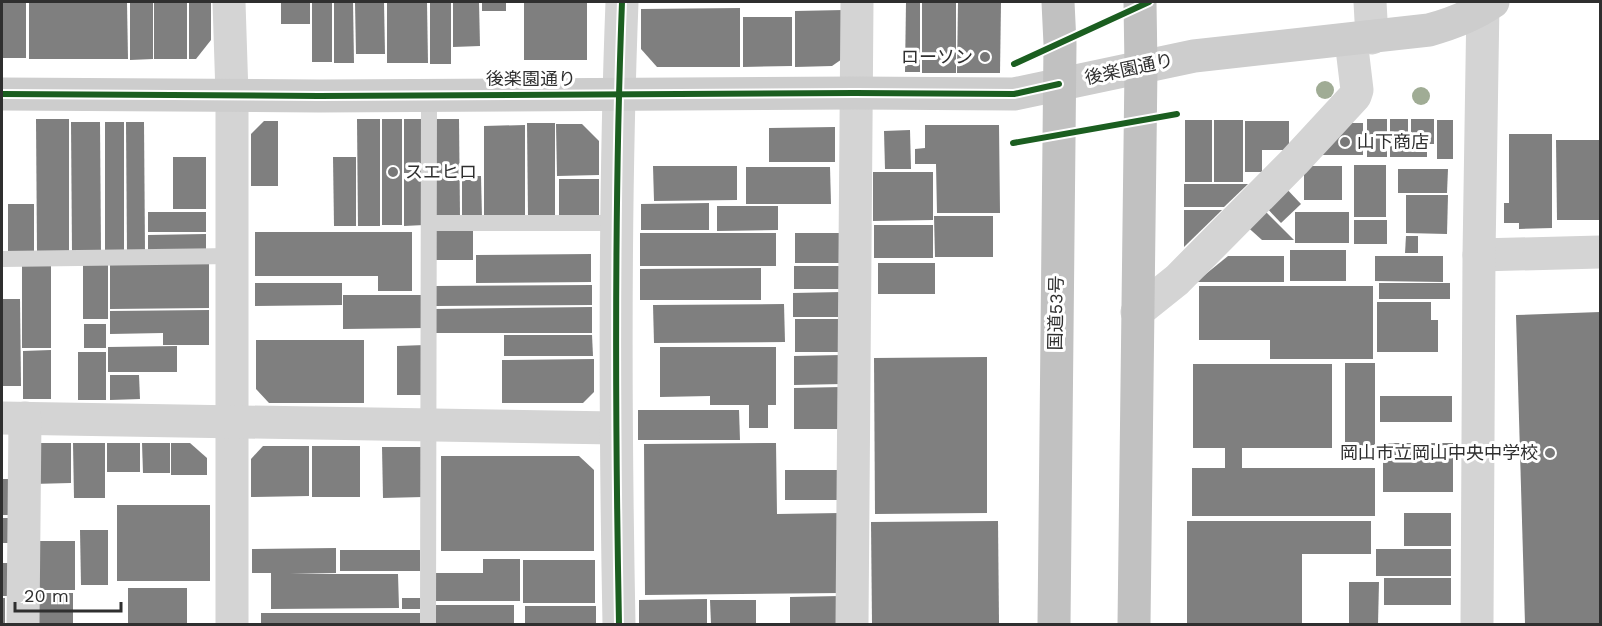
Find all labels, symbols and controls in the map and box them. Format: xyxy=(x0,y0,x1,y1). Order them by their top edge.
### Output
place label: ローソン xyxy=(901,46,973,67)
street label: 後楽園通り xyxy=(1083,49,1175,88)
marker: ローソン xyxy=(978,50,992,64)
street label: 後楽園通り xyxy=(486,68,576,89)
place label: 山下商店 xyxy=(1357,131,1429,152)
marker: 山下商店 xyxy=(1338,135,1352,149)
place label: スエヒロ xyxy=(405,161,477,182)
marker: スエヒロ xyxy=(386,165,400,179)
street label: 国道53号 xyxy=(1044,275,1067,351)
place label: 岡山市立岡山中央中学校 xyxy=(1340,442,1538,463)
marker: 岡山市立岡山中央中学校 xyxy=(1543,446,1557,460)
scale bar xyxy=(15,575,122,613)
text: 20 m xyxy=(24,585,69,606)

